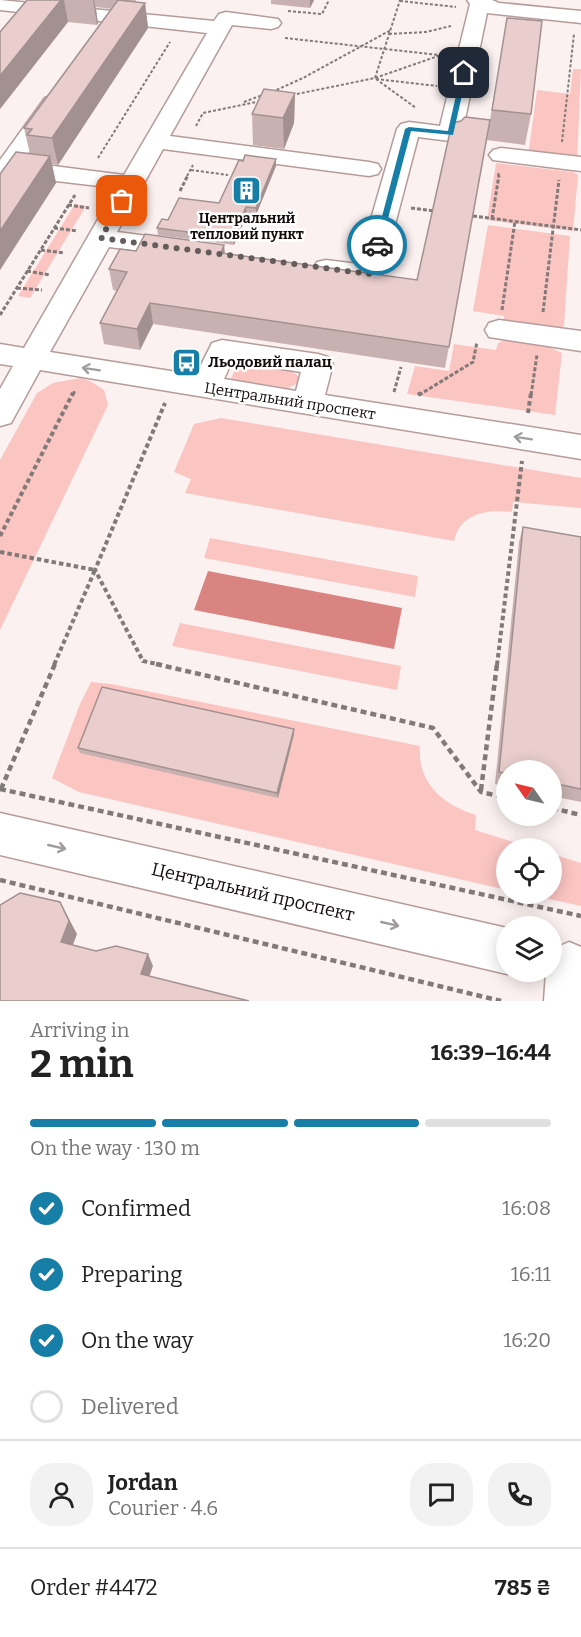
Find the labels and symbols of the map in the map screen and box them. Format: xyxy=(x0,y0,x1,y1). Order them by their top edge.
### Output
pin xyxy=(438,47,489,98)
pin xyxy=(96,175,147,226)
building icon: Центральний тепловий пункт xyxy=(231,175,263,207)
place label: Центральний тепловий пункт xyxy=(190,210,304,243)
courier xyxy=(347,215,407,275)
bus stop icon: Льодовий палац xyxy=(171,346,203,378)
place label: Льодовий палац xyxy=(208,353,332,371)
one-way arrow xyxy=(82,363,101,374)
street label: Центральний проспект xyxy=(203,379,377,423)
one-way arrow xyxy=(514,432,534,443)
north arrow xyxy=(496,760,562,826)
one-way arrow xyxy=(47,841,66,853)
street label: Центральний проспект xyxy=(149,858,357,926)
one-way arrow xyxy=(380,919,399,930)

